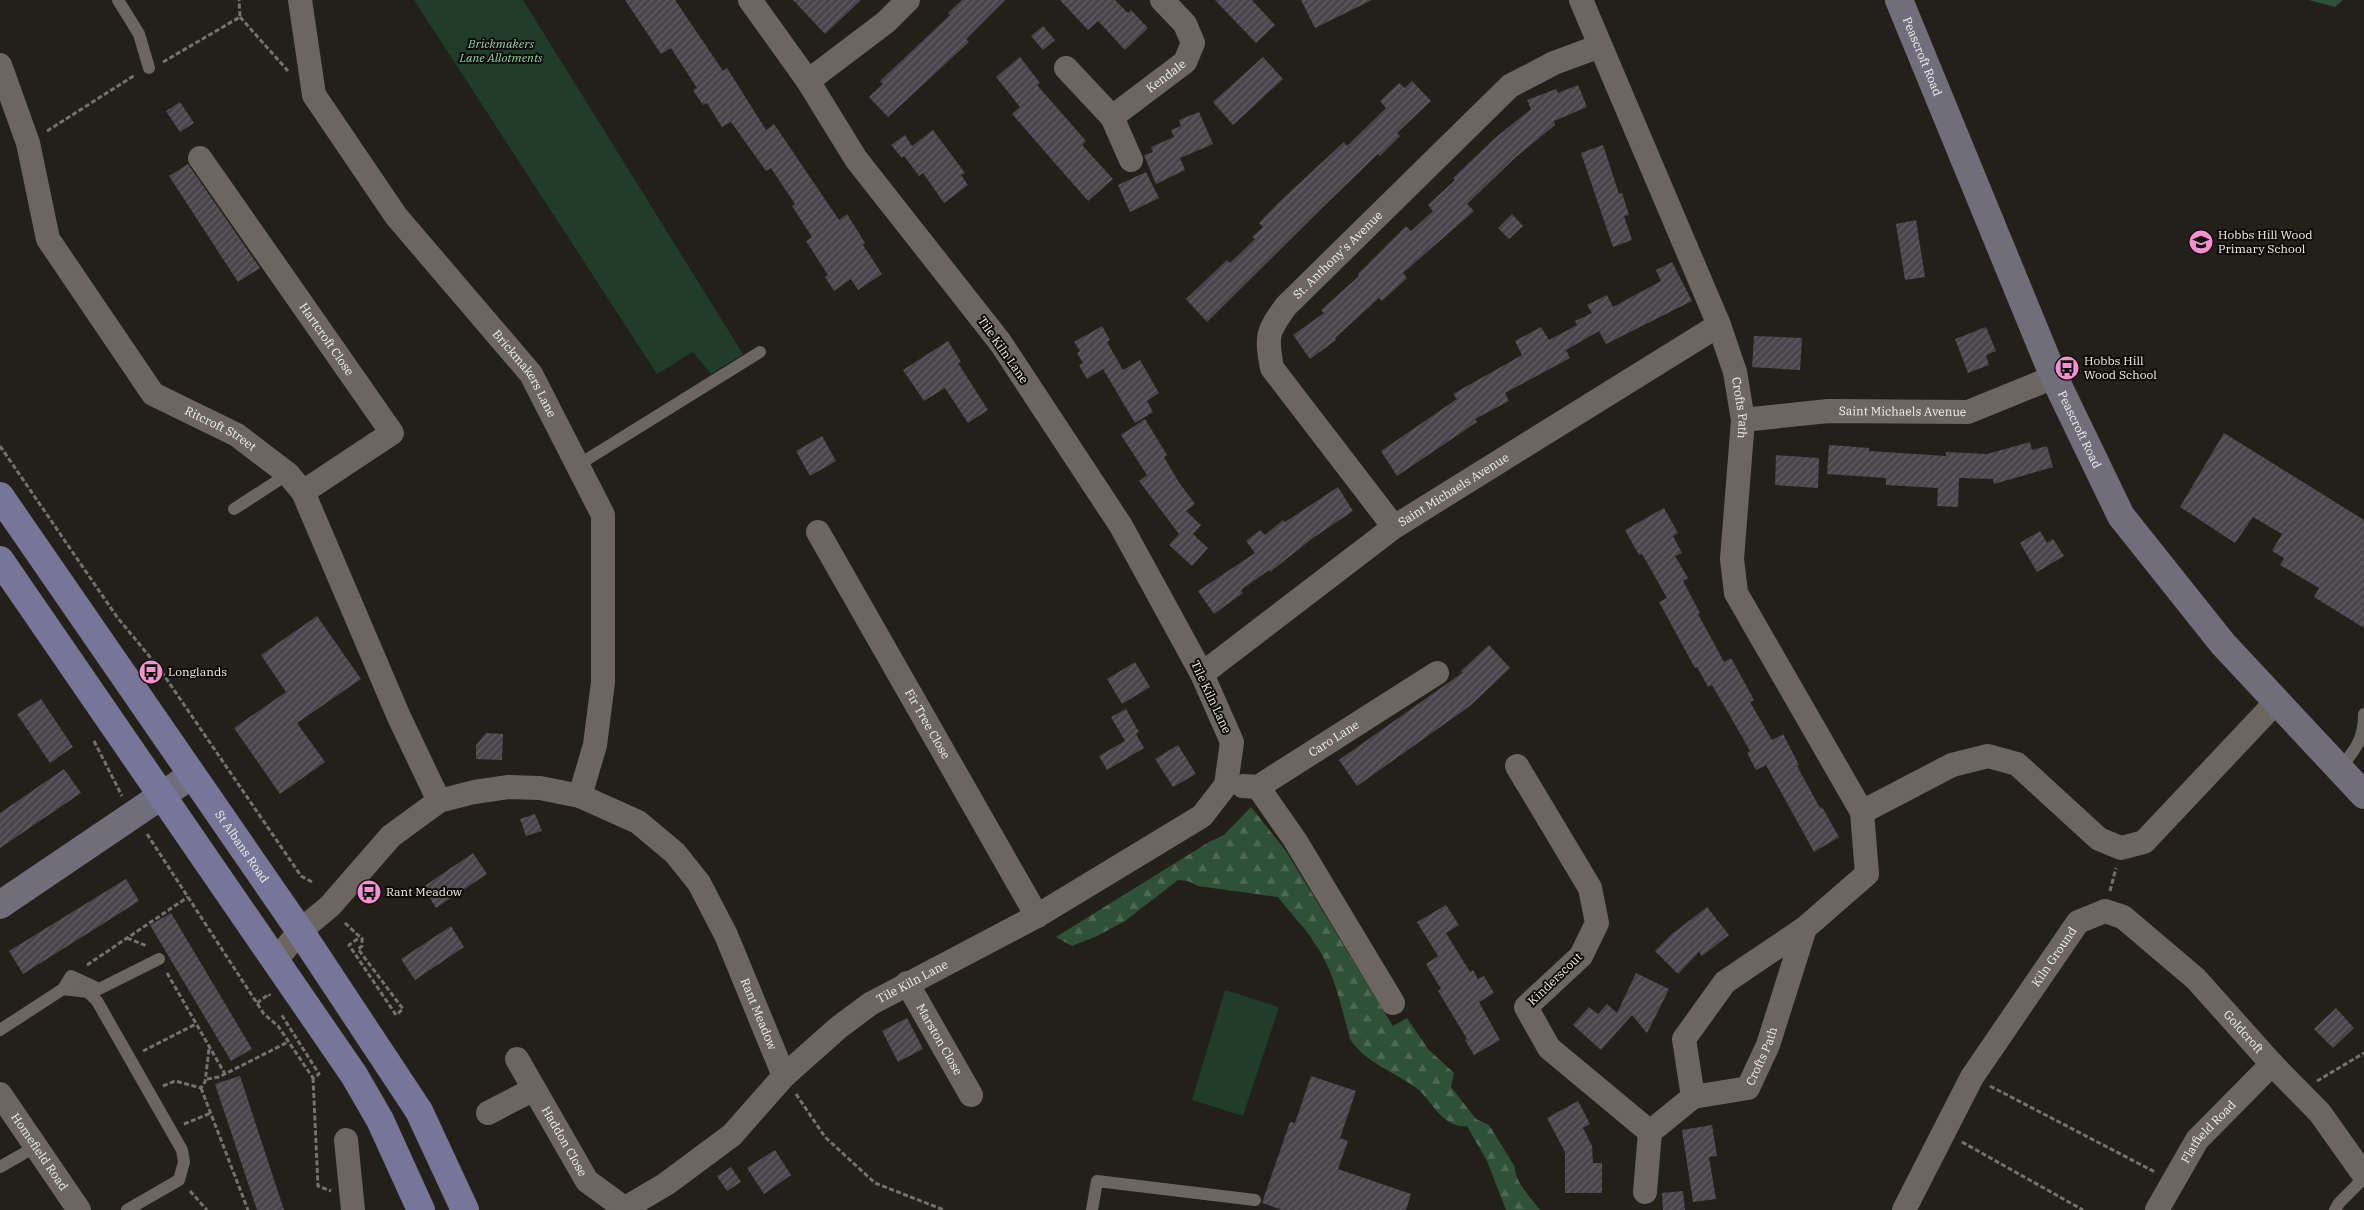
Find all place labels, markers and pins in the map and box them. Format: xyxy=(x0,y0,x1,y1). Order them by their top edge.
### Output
place label: Hobbs Hill Wood Primary School xyxy=(2218,227,2313,256)
school or university icon: Hobbs Hill Wood Primary School xyxy=(2188,229,2214,255)
place label: Hobbs Hill Wood School xyxy=(2084,353,2157,382)
bus stop icon: Hobbs Hill Wood School xyxy=(2054,355,2080,381)
bus stop icon: Longlands xyxy=(138,659,164,685)
place label: Longlands xyxy=(168,664,227,679)
bus stop icon: Rant Meadow xyxy=(356,879,382,905)
place label: Rant Meadow xyxy=(386,884,463,899)

